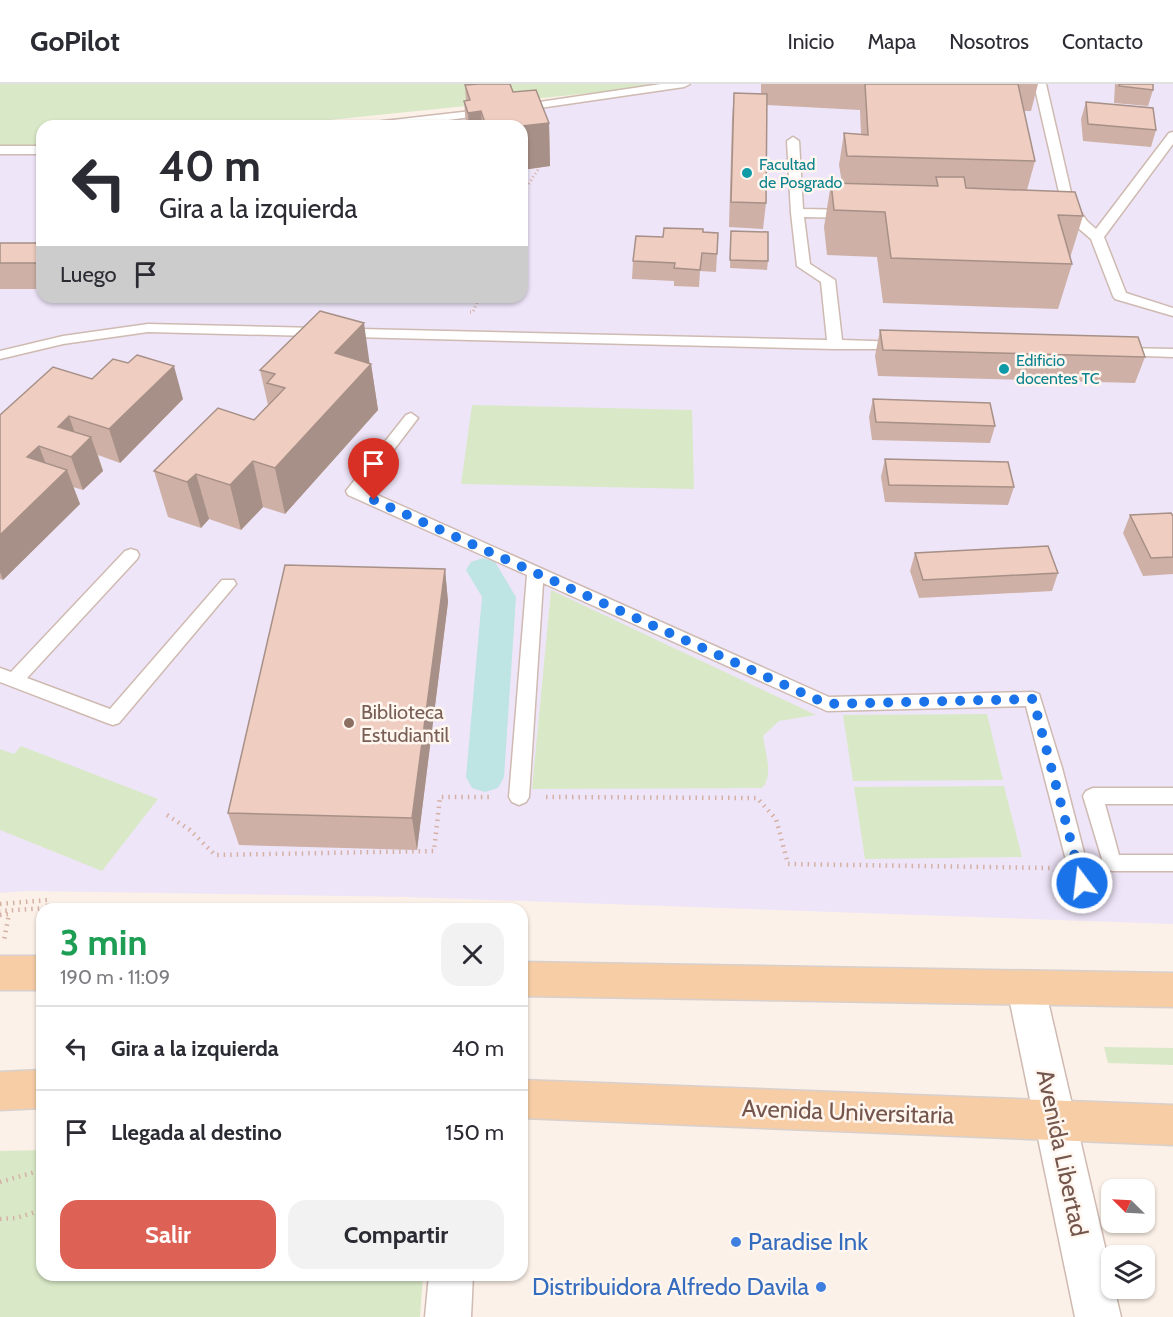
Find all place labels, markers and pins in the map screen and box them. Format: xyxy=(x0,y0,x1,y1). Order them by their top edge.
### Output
place label: Facultad de Posgrado xyxy=(759,155,843,192)
marker: Facultad de Posgrado xyxy=(740,166,754,180)
place label: Edificio docentes TC xyxy=(1016,351,1100,388)
marker: Edificio docentes TC xyxy=(997,362,1011,376)
pin xyxy=(348,438,399,500)
place label: Biblioteca Estudiantil xyxy=(361,700,449,747)
marker: Biblioteca Estudiantil xyxy=(342,716,356,730)
place label: Paradise Ink xyxy=(748,1227,868,1256)
marker: Paradise Ink xyxy=(729,1235,743,1249)
place label: Distribuidora Alfredo Davila xyxy=(532,1272,809,1301)
marker: Distribuidora Alfredo Davila xyxy=(814,1280,828,1294)

